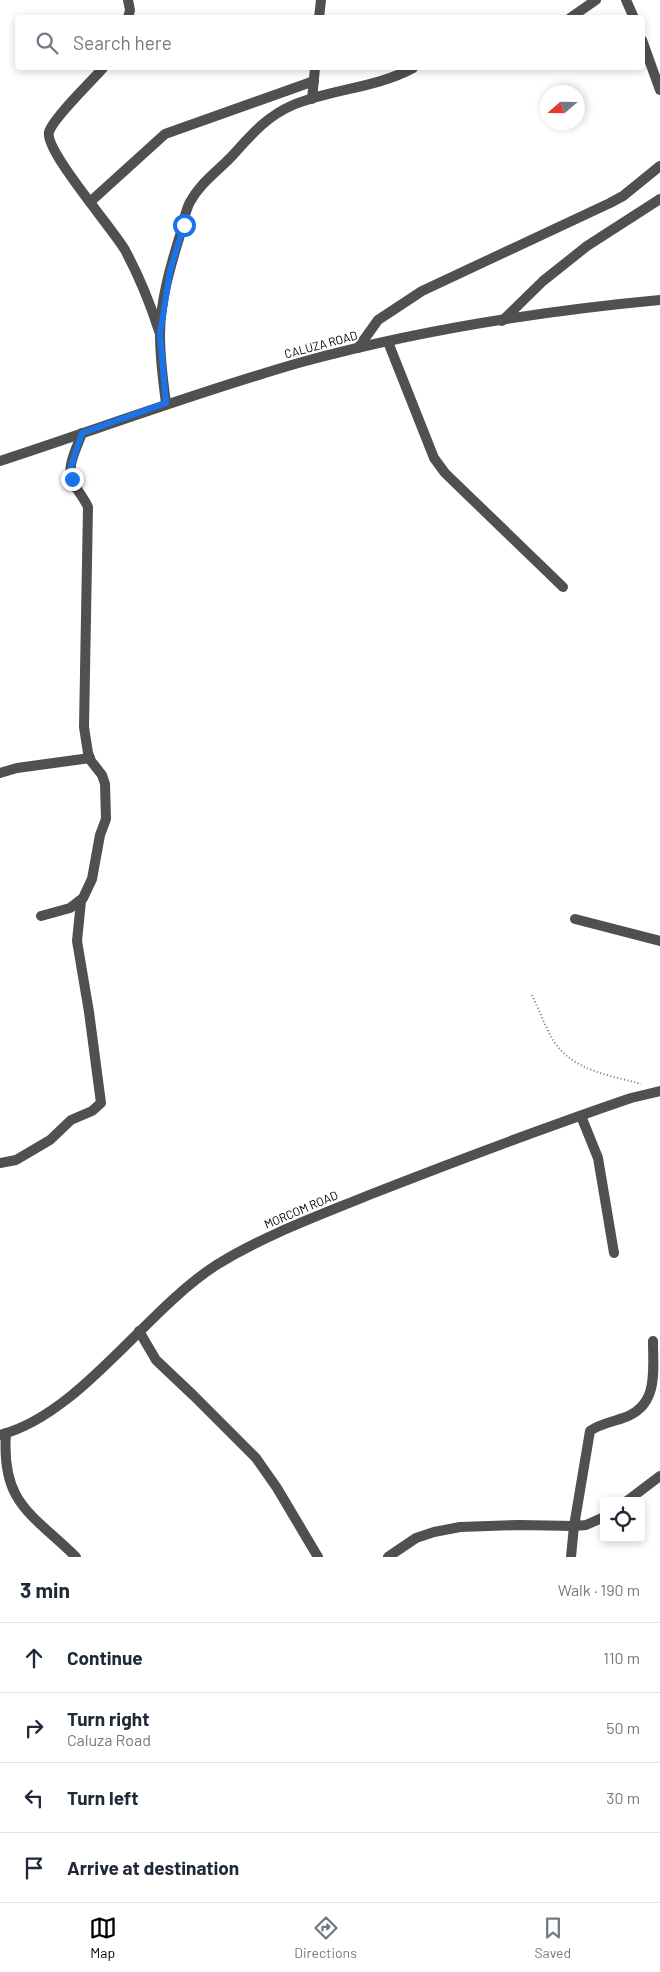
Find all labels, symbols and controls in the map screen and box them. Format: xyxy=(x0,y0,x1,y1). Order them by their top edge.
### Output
search box xyxy=(15,15,645,70)
icon: search xyxy=(33,29,61,57)
text: Search here xyxy=(73,31,172,54)
north arrow xyxy=(540,85,585,130)
route start xyxy=(173,214,196,237)
street label: CALUZA ROAD xyxy=(283,328,359,360)
route end xyxy=(61,468,84,491)
street label: MORCOM ROAD xyxy=(262,1187,340,1231)
map controls xyxy=(600,1497,645,1542)
button: locate xyxy=(600,1497,645,1542)
text: 3 min xyxy=(20,1577,70,1602)
text: Walk · 190 m xyxy=(558,1580,640,1599)
icon: ahead xyxy=(20,1644,48,1672)
text: Continue xyxy=(67,1646,143,1669)
text: 110 m xyxy=(603,1648,640,1667)
text: Turn right xyxy=(67,1707,149,1730)
icon: right xyxy=(20,1714,48,1742)
text: 50 m xyxy=(606,1718,640,1737)
text: Caluza Road xyxy=(67,1730,151,1749)
icon: left xyxy=(20,1784,48,1812)
text: Turn left xyxy=(67,1786,138,1809)
text: 30 m xyxy=(606,1788,640,1807)
icon: arrive xyxy=(20,1854,48,1882)
text: Arrive at destination xyxy=(67,1856,239,1879)
tab: Map xyxy=(89,1914,117,1961)
tab: Directions xyxy=(294,1914,357,1961)
tab: Saved xyxy=(534,1914,571,1961)

